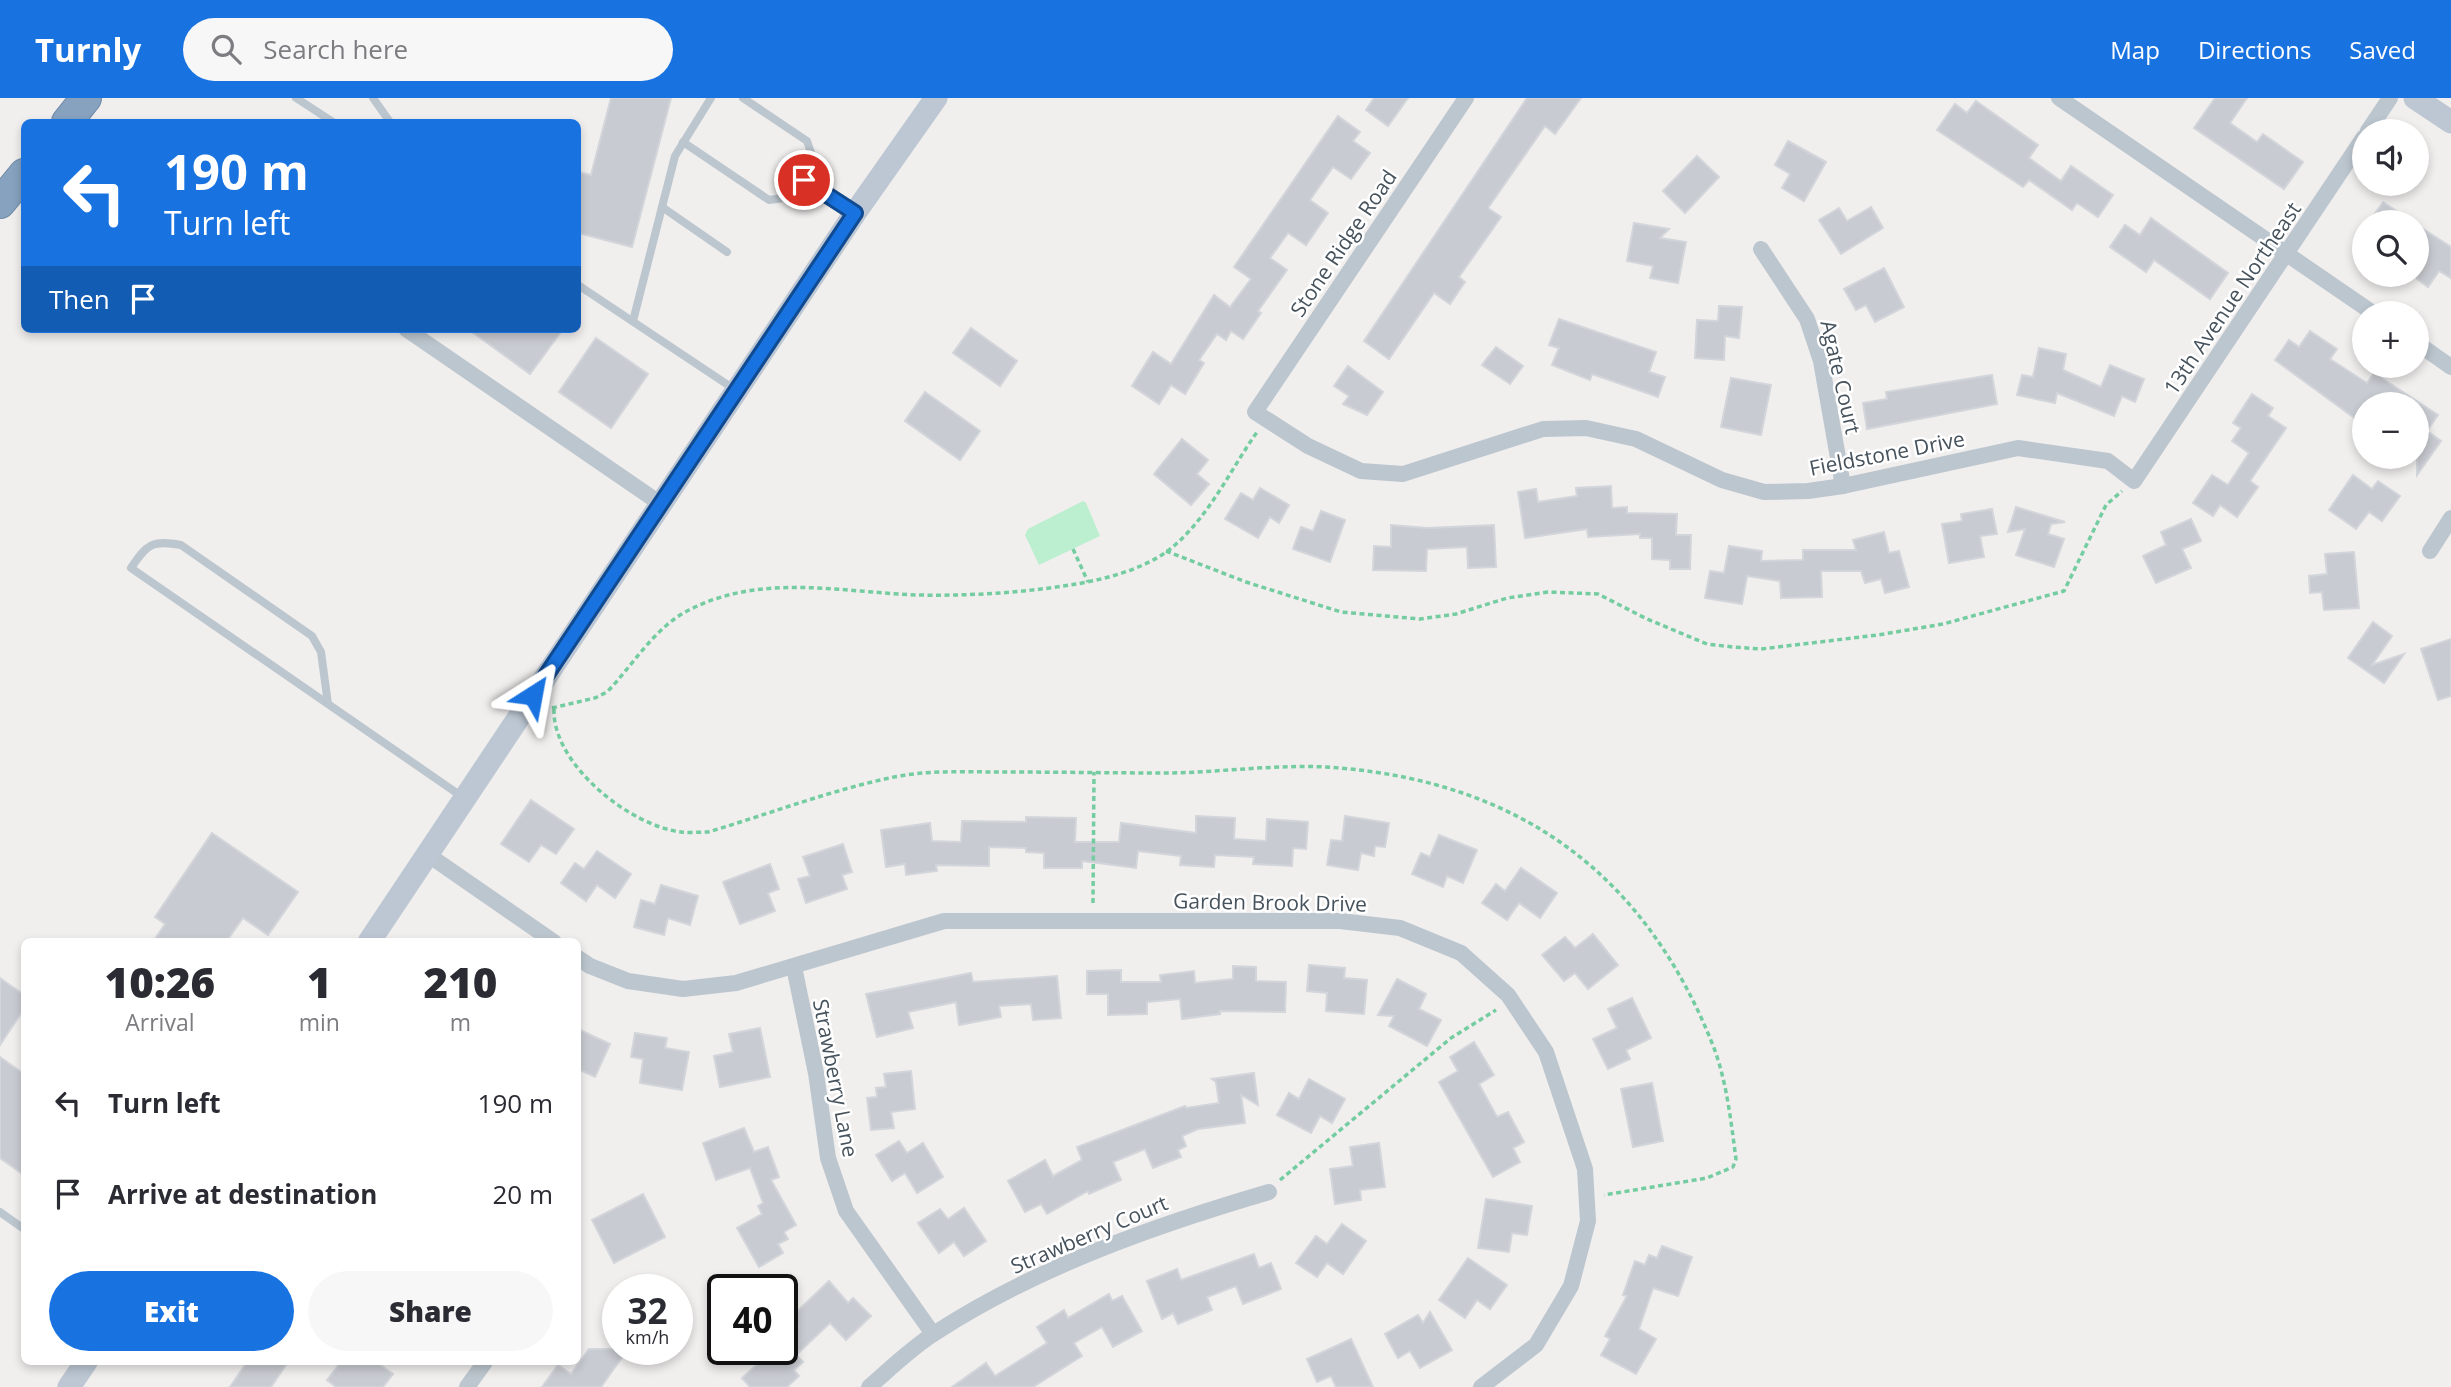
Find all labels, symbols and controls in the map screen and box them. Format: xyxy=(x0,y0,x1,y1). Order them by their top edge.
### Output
search box xyxy=(183,18,673,81)
text: Turnly xyxy=(35,27,141,72)
icon: search xyxy=(207,30,245,68)
text: Search here xyxy=(263,31,408,67)
text: Map xyxy=(2110,33,2160,66)
text: Directions xyxy=(2198,33,2311,66)
text: Saved xyxy=(2349,33,2416,66)
map controls xyxy=(2352,119,2429,469)
button: sound xyxy=(2352,119,2429,196)
text: 190 m xyxy=(164,138,309,204)
icon: left xyxy=(49,147,140,238)
pin xyxy=(774,150,834,210)
icon: arrive xyxy=(785,161,823,199)
street label: Stone Ridge Road xyxy=(1283,164,1403,322)
street label: 13th Avenue Northeast xyxy=(2157,196,2307,400)
text: Turn left xyxy=(164,201,290,244)
button: search xyxy=(2352,210,2429,287)
icon: arrive xyxy=(124,280,162,318)
text: Then xyxy=(49,281,110,317)
button: + xyxy=(2352,301,2429,378)
street label: Agate Court xyxy=(1814,317,1868,437)
button: − xyxy=(2352,392,2429,469)
street label: Fieldstone Drive xyxy=(1807,424,1967,482)
position arrow xyxy=(496,658,570,732)
street label: Garden Brook Drive xyxy=(1173,886,1367,918)
text: 10:26 xyxy=(105,953,215,1010)
text: 1 xyxy=(307,953,332,1010)
text: 210 xyxy=(424,953,497,1010)
street label: Strawberry Lane xyxy=(807,996,865,1160)
text: Arrival xyxy=(125,1006,195,1038)
text: min xyxy=(299,1006,340,1038)
text: m xyxy=(450,1006,471,1038)
icon: left xyxy=(49,1084,87,1122)
text: Turn left xyxy=(108,1085,220,1121)
text: 190 m xyxy=(478,1085,553,1121)
icon: arrive xyxy=(49,1175,87,1213)
text: Arrive at destination xyxy=(108,1176,377,1212)
text: 20 m xyxy=(492,1176,553,1212)
street label: Strawberry Court xyxy=(1006,1188,1172,1280)
button: Exit xyxy=(49,1271,294,1351)
button: Share xyxy=(308,1271,553,1351)
speed limit sign: 40 xyxy=(707,1274,798,1365)
text: 32 xyxy=(627,1287,668,1334)
text: km/h xyxy=(626,1325,669,1349)

